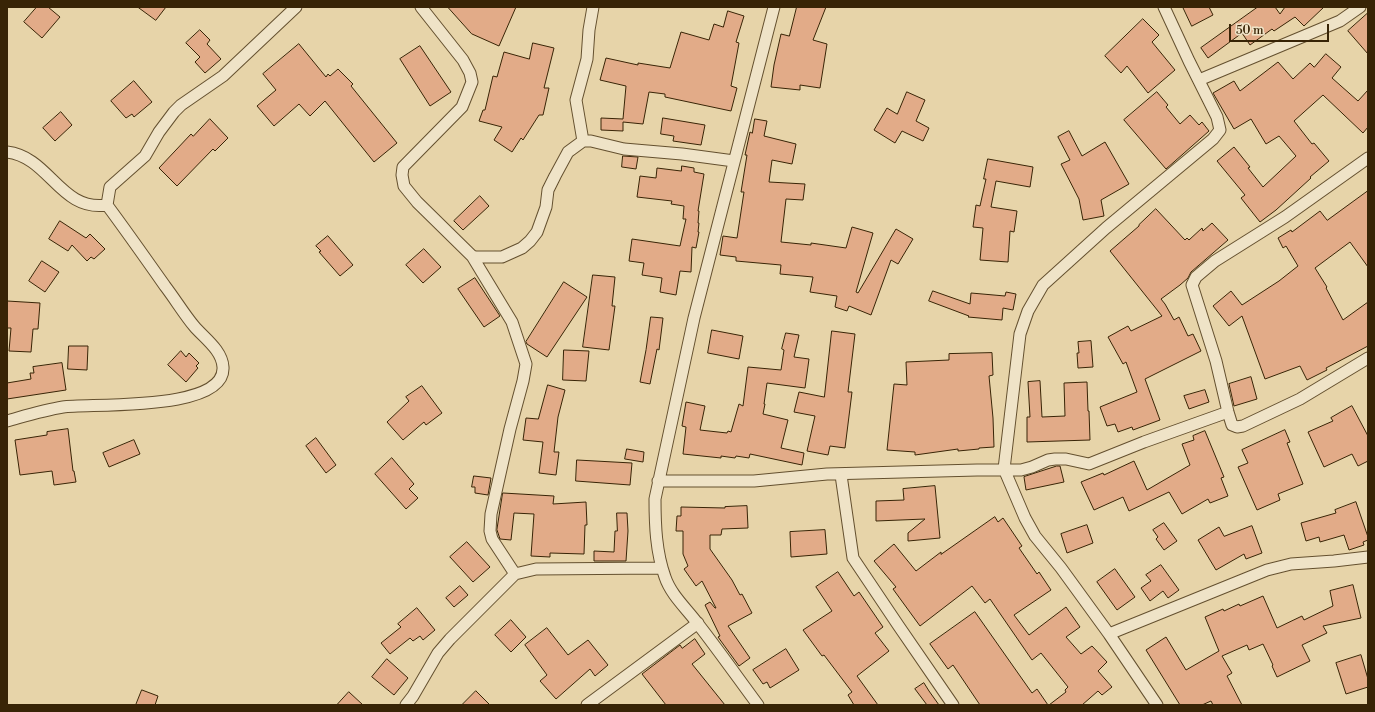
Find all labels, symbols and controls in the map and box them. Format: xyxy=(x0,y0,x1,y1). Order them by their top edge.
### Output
scale bar xyxy=(1231,16,1331,42)
text: 50 m xyxy=(1236,23,1264,38)

